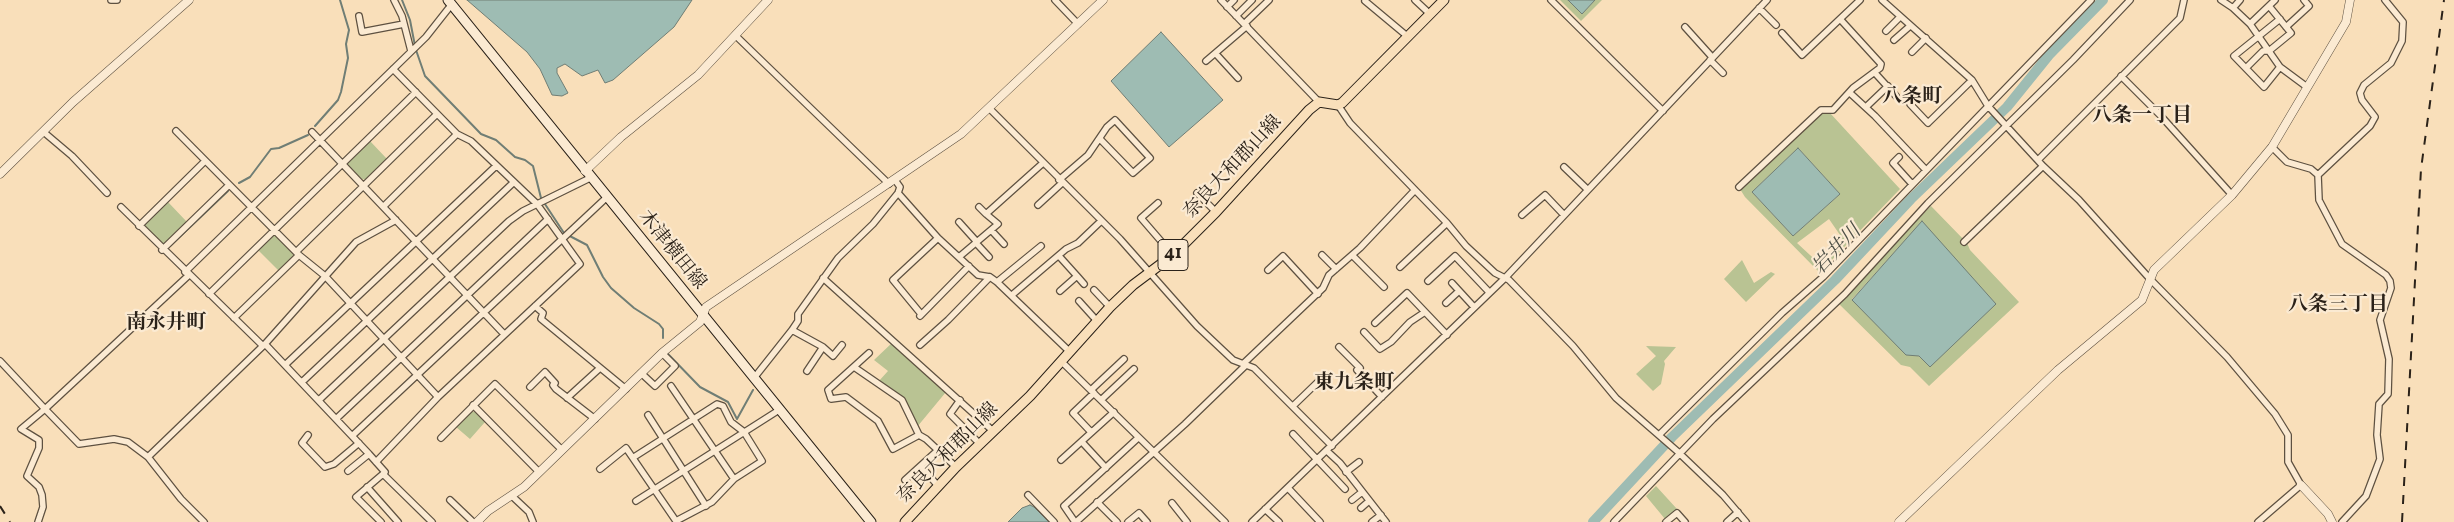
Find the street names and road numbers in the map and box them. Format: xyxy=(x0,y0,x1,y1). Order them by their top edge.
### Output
street label: 奈良大和郡山線 xyxy=(1180,112,1288,224)
street label: 木津横田線 xyxy=(632,207,710,295)
road number: 41 xyxy=(1158,240,1188,270)
street label: 奈良大和郡山線 xyxy=(894,399,1004,509)

